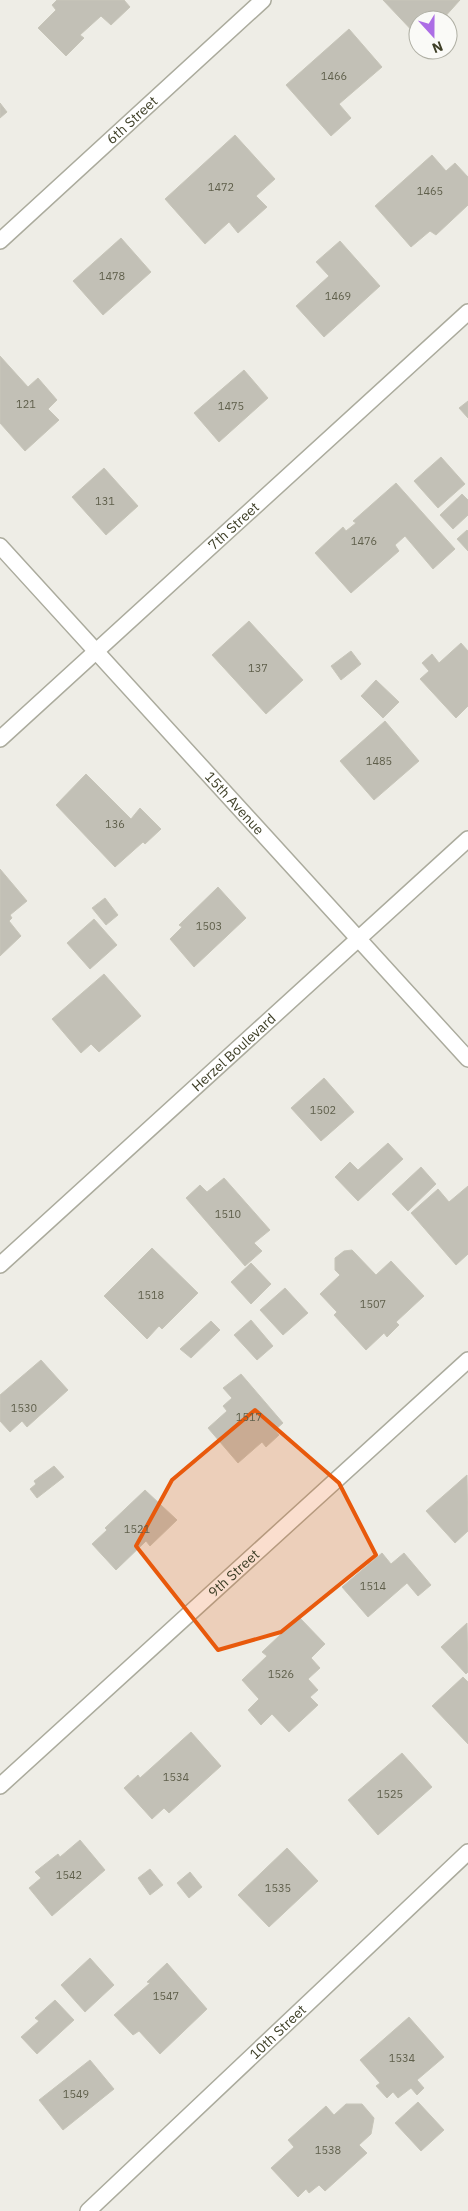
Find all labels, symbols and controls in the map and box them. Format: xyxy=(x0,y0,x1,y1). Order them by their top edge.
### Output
north arrow xyxy=(408,10,458,60)
text: N xyxy=(430,37,446,57)
house number: 1466 xyxy=(321,69,347,83)
street label: 6th Street xyxy=(103,92,161,148)
house number: 1472 xyxy=(208,180,234,194)
house number: 1465 xyxy=(417,184,443,198)
house number: 1478 xyxy=(99,269,125,283)
house number: 1469 xyxy=(325,289,351,303)
house number: 121 xyxy=(16,397,36,411)
house number: 1475 xyxy=(218,399,244,413)
house number: 131 xyxy=(95,494,115,508)
street label: 7th Street xyxy=(204,498,263,554)
house number: 1476 xyxy=(351,534,377,548)
house number: 137 xyxy=(248,661,268,675)
house number: 1485 xyxy=(366,754,392,768)
street label: 15th Avenue xyxy=(201,768,268,839)
house number: 136 xyxy=(105,817,125,831)
house number: 1503 xyxy=(196,919,222,933)
street label: Herzel Boulevard xyxy=(188,1009,280,1095)
house number: 1502 xyxy=(310,1103,336,1117)
house number: 1510 xyxy=(215,1207,241,1221)
house number: 1518 xyxy=(138,1288,164,1302)
house number: 1507 xyxy=(360,1297,386,1311)
house number: 1530 xyxy=(11,1401,37,1415)
house number: 1517 xyxy=(236,1410,262,1424)
house number: 1521 xyxy=(124,1522,151,1536)
street label: 9th Street xyxy=(204,1545,263,1601)
house number: 1514 xyxy=(360,1579,387,1593)
house number: 1526 xyxy=(268,1667,294,1681)
house number: 1534 xyxy=(163,1770,190,1784)
house number: 1525 xyxy=(377,1787,403,1801)
house number: 1542 xyxy=(56,1868,82,1882)
house number: 1535 xyxy=(265,1881,291,1895)
house number: 1547 xyxy=(153,1989,179,2003)
street label: 10th Street xyxy=(246,2001,310,2063)
house number: 1534 xyxy=(389,2051,416,2065)
house number: 1549 xyxy=(63,2087,89,2101)
house number: 1538 xyxy=(315,2143,341,2157)

